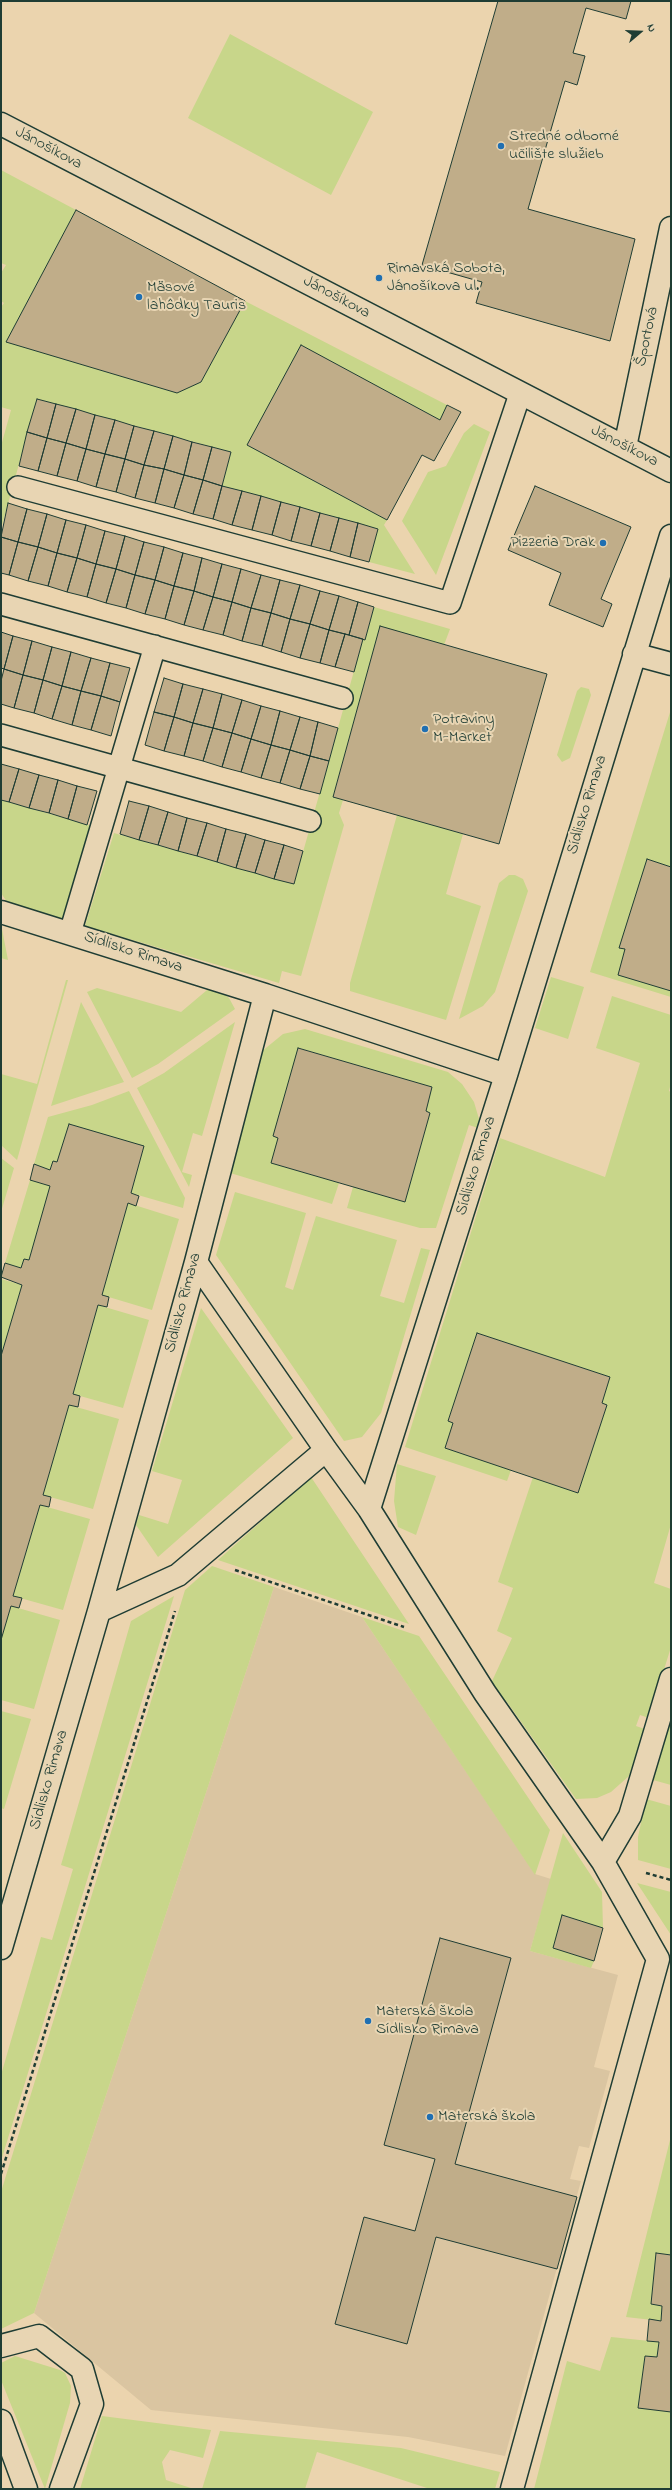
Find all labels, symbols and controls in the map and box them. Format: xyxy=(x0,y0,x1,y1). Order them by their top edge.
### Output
north arrow xyxy=(620,12,660,52)
text: N xyxy=(643,22,660,34)
street label: Jánošíkova xyxy=(11,123,85,175)
place label: Stredné odborné učilište služieb xyxy=(509,127,619,165)
marker: Stredné odborné učilište služieb xyxy=(496,141,506,151)
place label: Rimavská Sobota, Jánošíkova ul. xyxy=(387,259,505,297)
street label: Jánošíkova xyxy=(299,272,373,324)
marker: Rimavská Sobota, Jánošíkova ul. xyxy=(374,273,384,283)
place label: Mäsové lahôdky Tauris xyxy=(147,278,246,316)
marker: Mäsové lahôdky Tauris xyxy=(134,292,144,302)
street label: Športová xyxy=(632,306,664,368)
street label: Jánošíkova xyxy=(587,422,661,472)
place label: Pizzeria Drak xyxy=(510,533,595,553)
marker: Pizzeria Drak xyxy=(598,538,608,548)
place label: Potraviny M-Market xyxy=(433,710,494,748)
marker: Potraviny M-Market xyxy=(420,724,430,734)
street label: Sídlisko Rimava xyxy=(564,753,612,857)
street label: Sídlisko Rimava xyxy=(81,928,185,978)
street label: Sídlisko Rimava xyxy=(453,1114,501,1218)
street label: Sídlisko Rimava xyxy=(161,1251,207,1355)
street label: Sídlisko Rimava xyxy=(27,1728,73,1832)
place label: Materská škola Sídlisko Rimava xyxy=(376,2002,479,2040)
marker: Materská škola Sídlisko Rimava xyxy=(363,2016,373,2026)
place label: Materská škola xyxy=(438,2107,535,2127)
marker: Materská škola xyxy=(425,2112,435,2122)

